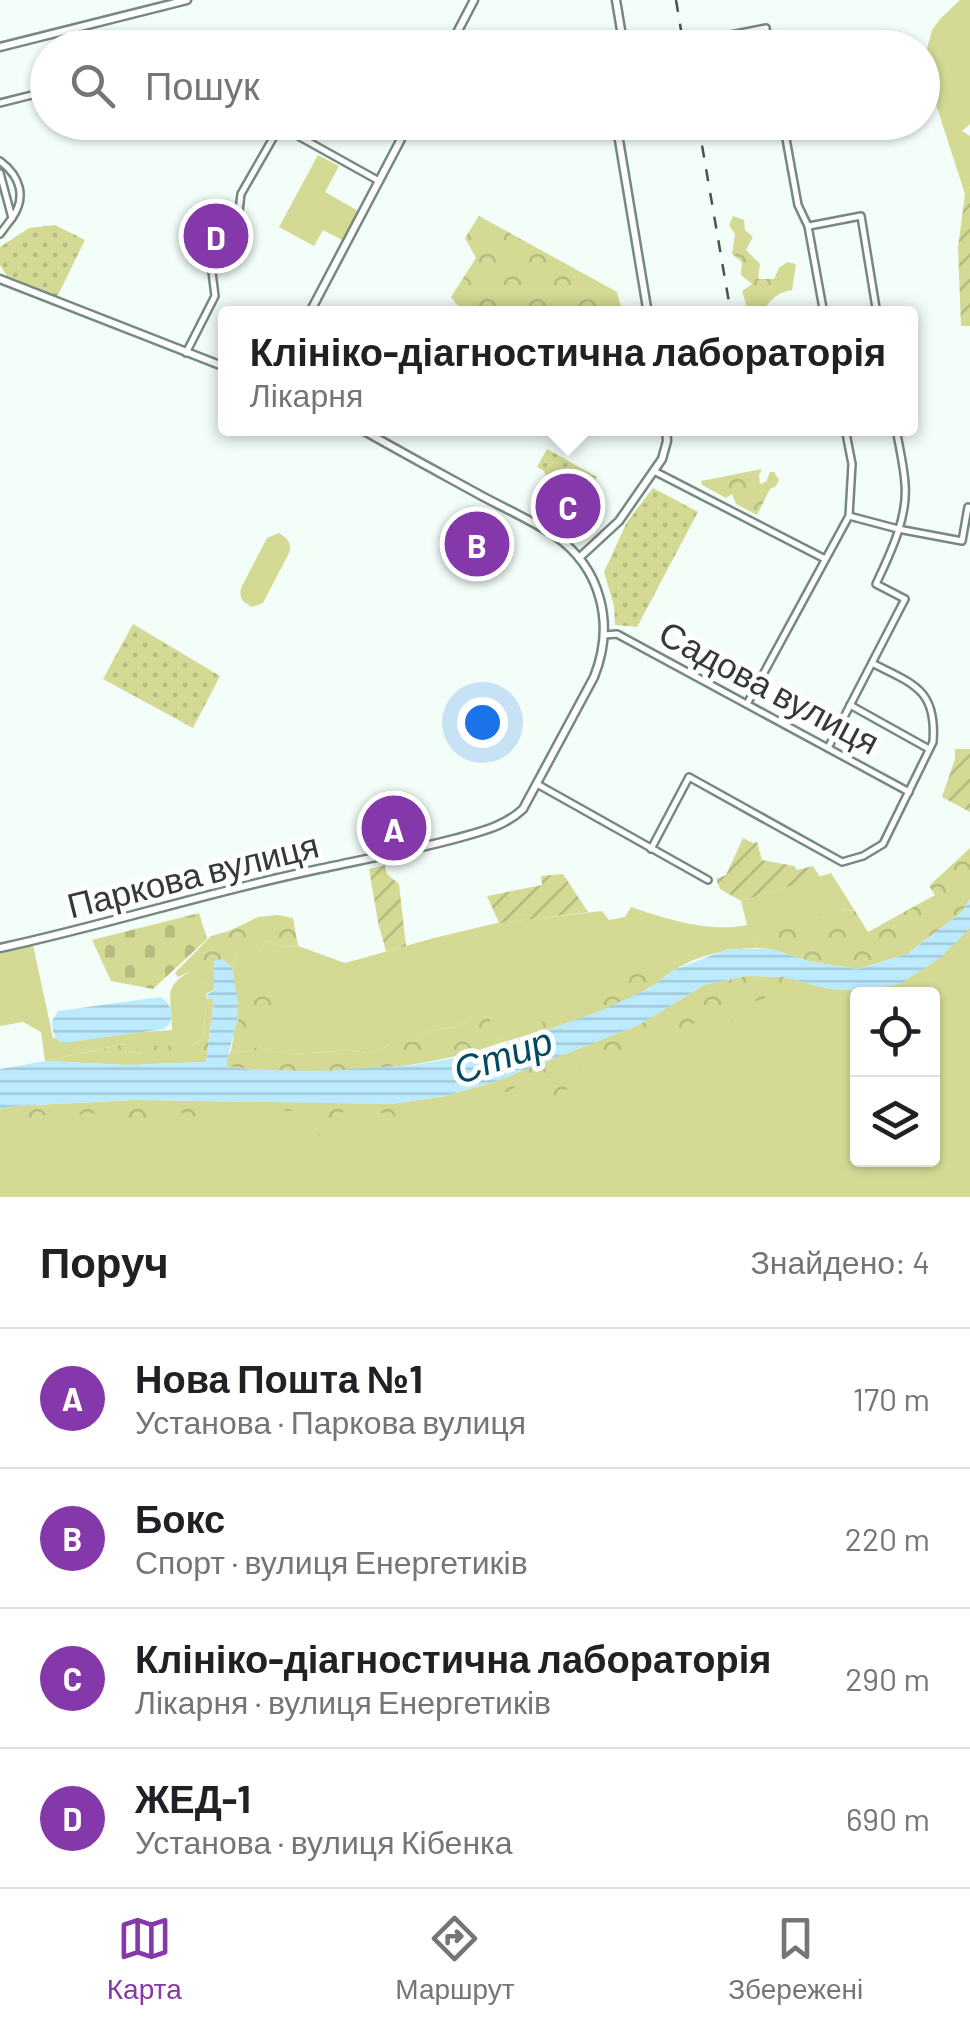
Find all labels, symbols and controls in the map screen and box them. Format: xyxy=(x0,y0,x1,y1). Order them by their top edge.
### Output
search box xyxy=(30,30,940,140)
icon: search xyxy=(65,58,120,113)
text: Пошук xyxy=(145,62,260,108)
pin: D xyxy=(184,198,248,274)
popup xyxy=(218,306,918,436)
text: Клініко-діагностична лабораторія xyxy=(250,328,886,374)
text: Лікарня xyxy=(250,375,363,413)
pin: C xyxy=(536,468,600,544)
pin: B xyxy=(444,506,510,582)
street label: Садова вулиця xyxy=(653,611,887,762)
your location xyxy=(457,697,508,748)
pin: A xyxy=(362,790,426,866)
street label: Паркова вулиця xyxy=(63,823,322,926)
map controls xyxy=(850,987,940,1167)
button: locate xyxy=(850,987,940,1077)
water label: Стир xyxy=(447,1016,558,1092)
button: layers xyxy=(850,1077,940,1167)
text: Поруч xyxy=(40,1236,169,1286)
text: Знайдено: 4 xyxy=(751,1242,930,1280)
text: Нова Пошта №1 xyxy=(135,1355,423,1401)
text: A xyxy=(62,1379,83,1417)
text: 170 m xyxy=(853,1379,930,1417)
text: Установа · Паркова вулиця xyxy=(135,1402,526,1440)
text: Бокс xyxy=(135,1495,225,1541)
text: B xyxy=(63,1519,82,1557)
text: 220 m xyxy=(845,1519,930,1557)
text: Спорт · вулиця Енергетиків xyxy=(135,1542,528,1580)
text: Клініко-діагностична лабораторія xyxy=(135,1635,771,1681)
text: C xyxy=(63,1659,82,1697)
text: 290 m xyxy=(845,1659,930,1697)
text: Лікарня · вулиця Енергетиків xyxy=(135,1682,551,1720)
text: ЖЕД-1 xyxy=(135,1775,251,1821)
text: D xyxy=(63,1799,82,1837)
text: 690 m xyxy=(846,1799,930,1837)
text: Установа · вулиця Кібенка xyxy=(135,1822,513,1860)
tab: Карта xyxy=(107,1911,182,2006)
tab: Маршрут xyxy=(395,1911,515,2006)
tab: Збережені xyxy=(728,1911,863,2006)

